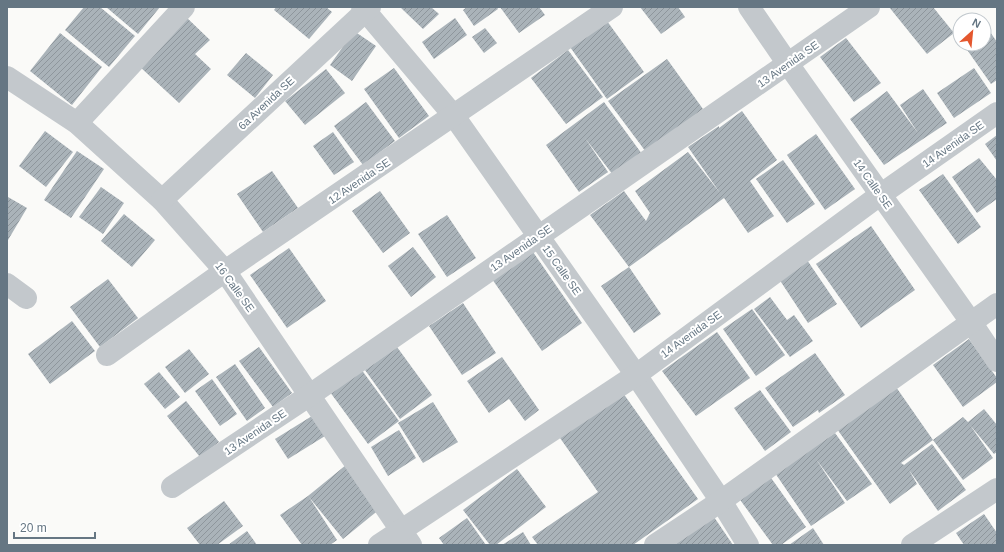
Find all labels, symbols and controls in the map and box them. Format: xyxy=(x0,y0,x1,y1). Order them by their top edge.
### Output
north arrow xyxy=(952,12,992,52)
text: N xyxy=(970,16,983,30)
street label: 13 Avenida SE xyxy=(755,38,821,90)
street label: 6a Avenida SE xyxy=(236,74,296,132)
street label: 14 Avenida SE xyxy=(920,118,986,170)
street label: 12 Avenida SE xyxy=(326,156,392,206)
street label: 14 Calle SE xyxy=(851,157,895,211)
street label: 13 Avenida SE xyxy=(488,222,554,274)
street label: 15 Calle SE xyxy=(540,243,584,297)
street label: 16 Calle SE xyxy=(213,260,257,314)
street label: 14 Avenida SE xyxy=(658,308,724,360)
street label: 13 Avenida SE xyxy=(222,407,288,457)
scale bar xyxy=(14,514,95,540)
text: 20 m xyxy=(20,521,47,535)

